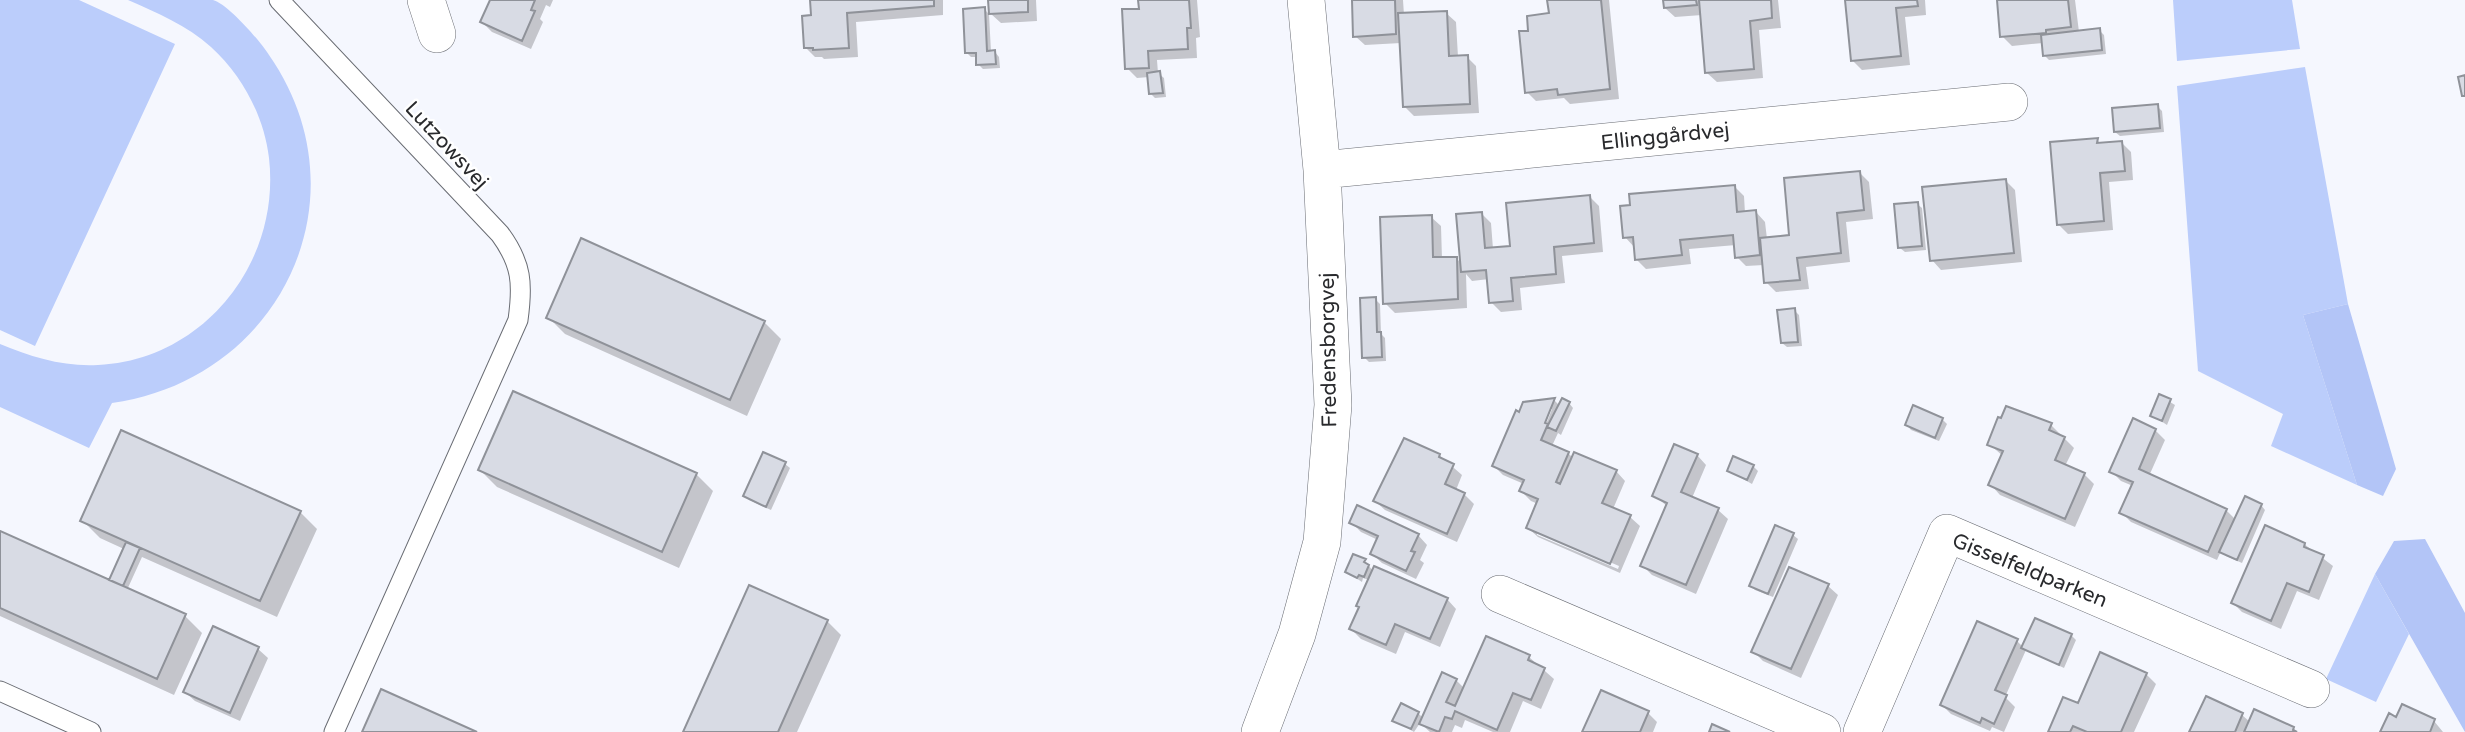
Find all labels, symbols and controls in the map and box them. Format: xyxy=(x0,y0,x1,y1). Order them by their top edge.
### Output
street label: Lutzowsvej xyxy=(400,96,494,194)
street label: Ellinggårdvej xyxy=(1599,117,1731,156)
street label: Fredensborgvej xyxy=(1315,272,1342,428)
street label: Gisselfeldparken xyxy=(1949,528,2111,613)

